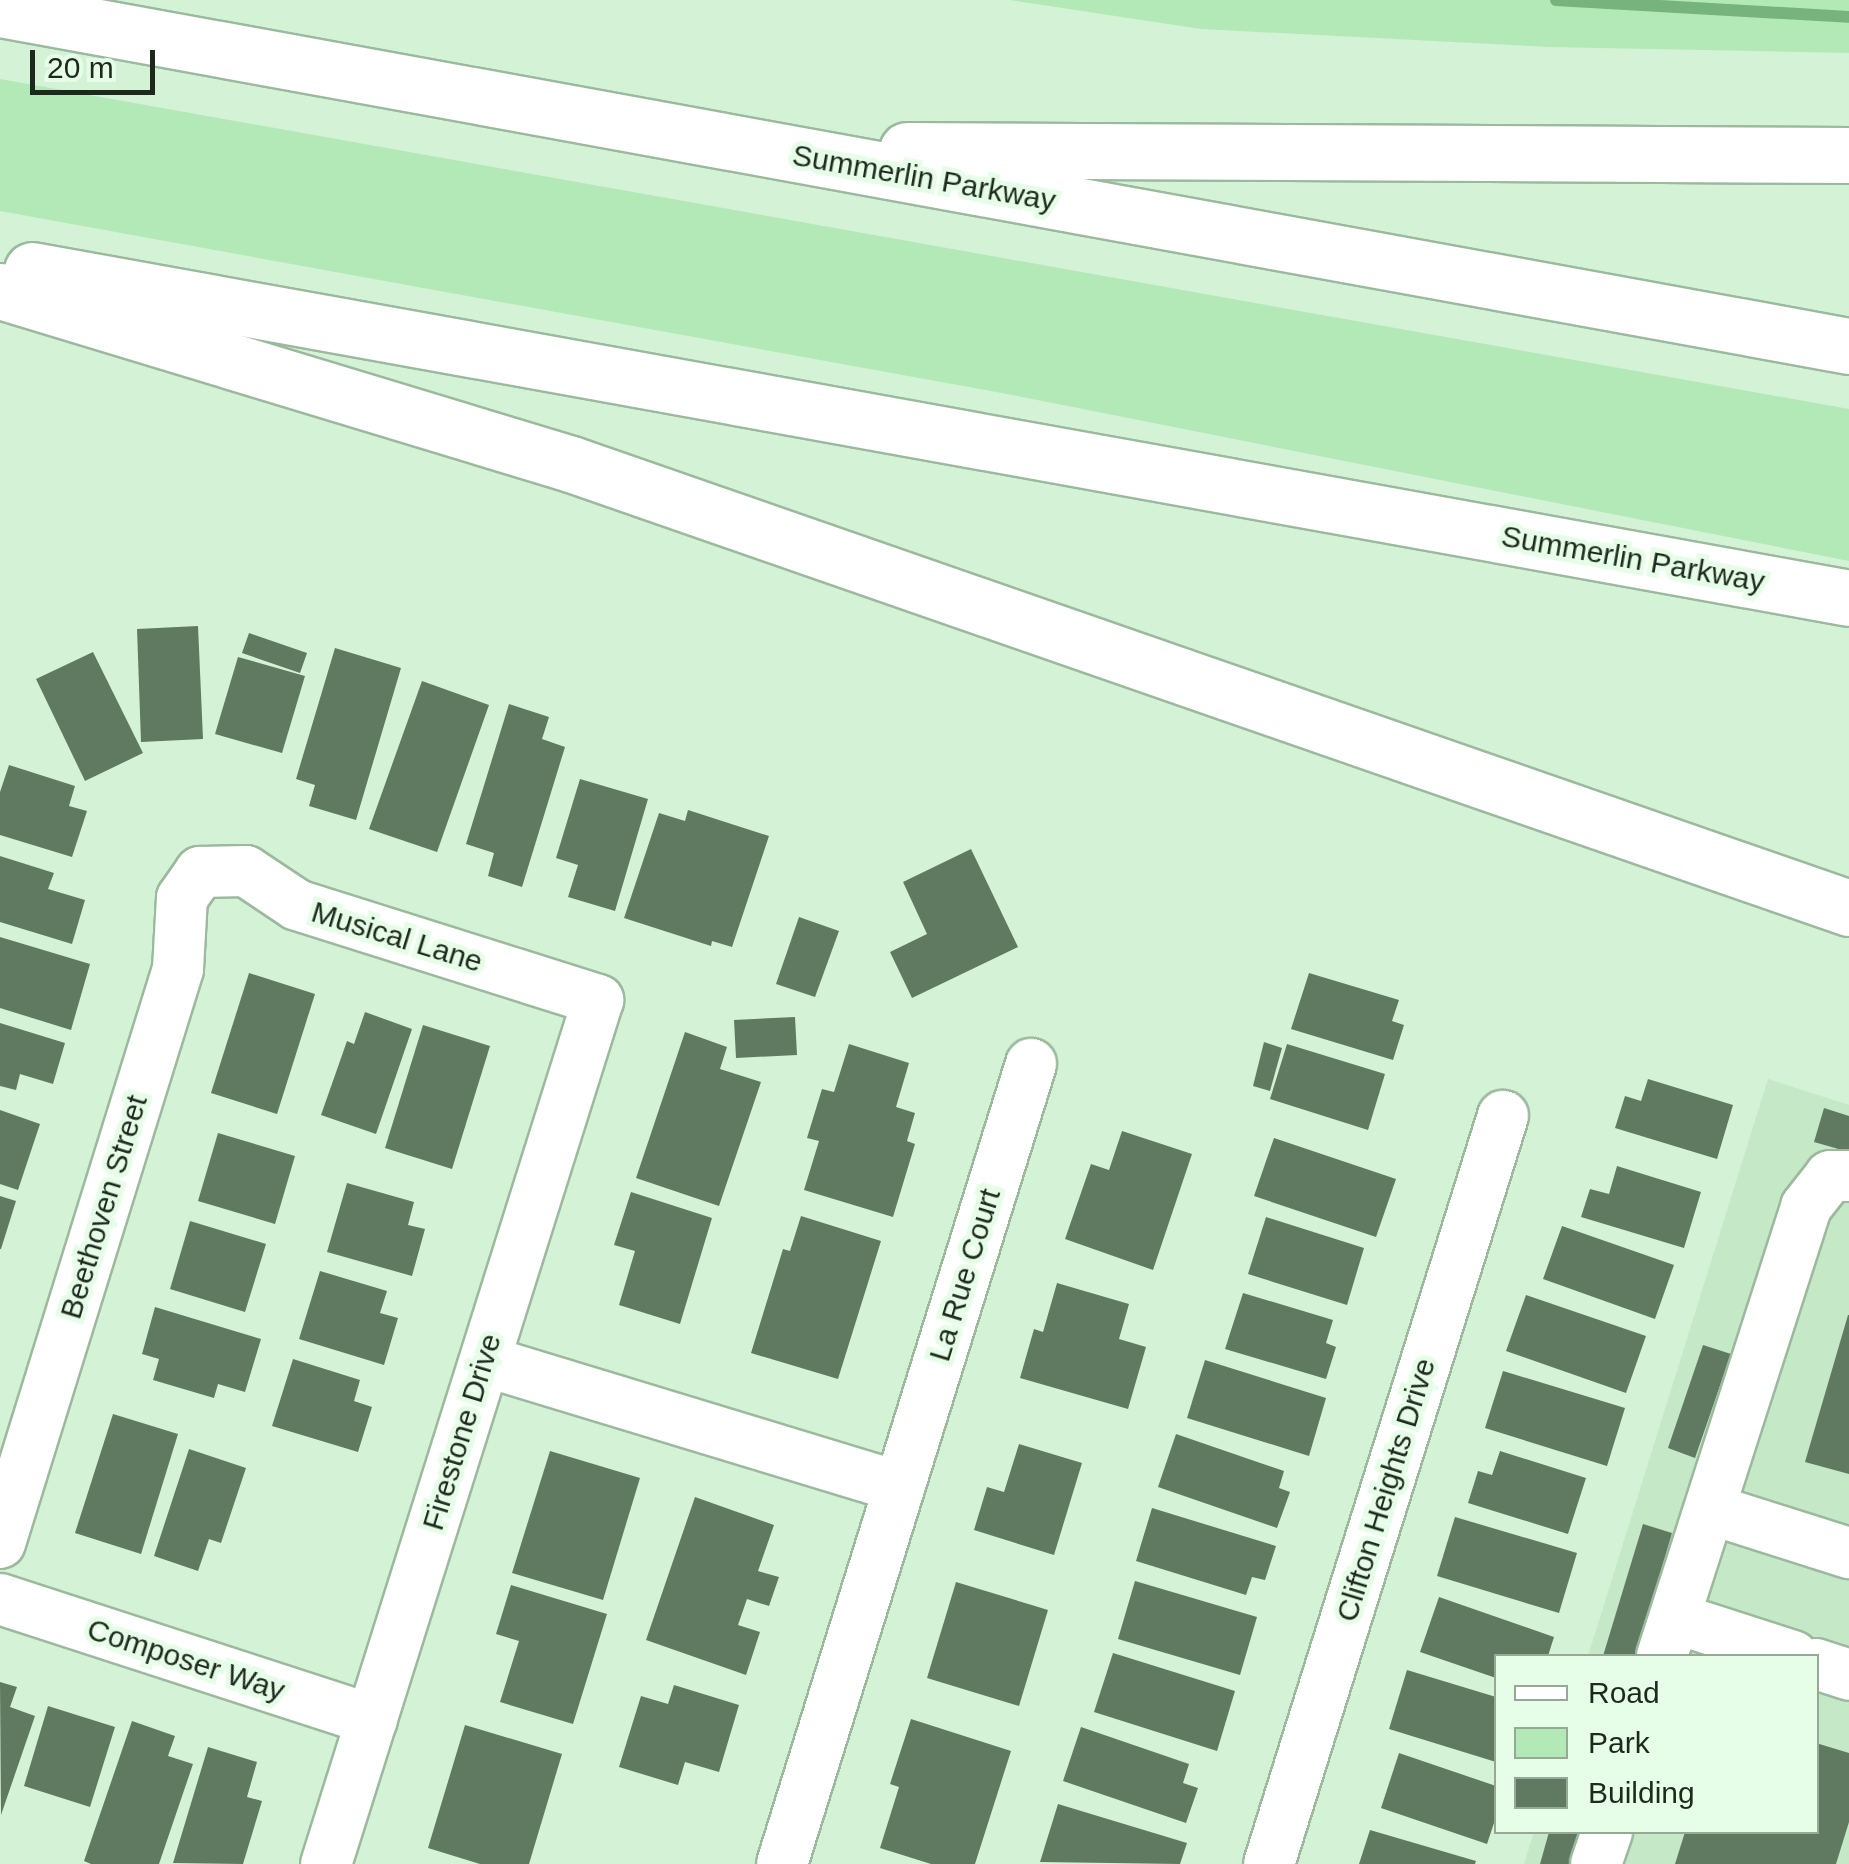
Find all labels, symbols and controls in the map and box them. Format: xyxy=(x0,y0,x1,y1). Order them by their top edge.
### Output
scale bar xyxy=(35,30,160,92)
text: 20 m xyxy=(47,51,114,84)
street label: Summerlin Parkway xyxy=(790,137,1058,219)
street label: Summerlin Parkway xyxy=(1499,518,1767,600)
street label: Musical Lane xyxy=(307,894,487,980)
street label: Beethoven Street xyxy=(53,1091,155,1323)
street label: La Rue Court xyxy=(922,1184,1008,1366)
street label: Firestone Drive xyxy=(415,1329,509,1535)
street label: Clifton Heights Drive xyxy=(1329,1354,1443,1626)
street label: Composer Way xyxy=(83,1611,289,1709)
legend xyxy=(1494,1654,1819,1834)
text: Road xyxy=(1588,1676,1660,1709)
text: Park xyxy=(1588,1726,1650,1759)
text: Building xyxy=(1588,1776,1695,1809)

